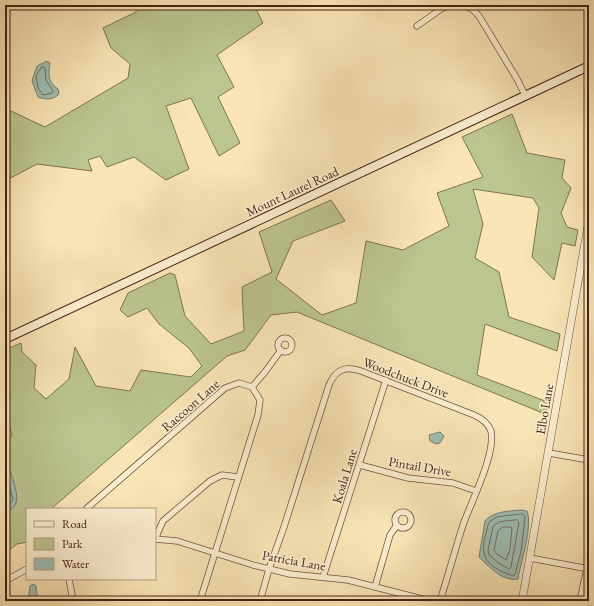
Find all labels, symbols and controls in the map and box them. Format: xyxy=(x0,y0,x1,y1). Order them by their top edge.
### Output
street label: Mount Laurel Road xyxy=(243,162,342,220)
street label: Woodchuck Drive xyxy=(360,353,451,402)
street label: Raccoon Lane xyxy=(158,375,223,435)
street label: Elbo Lane xyxy=(532,383,557,436)
street label: Koala Lane xyxy=(328,447,361,505)
street label: Pintail Drive xyxy=(387,453,452,480)
legend xyxy=(26,508,156,580)
text: Road xyxy=(62,516,88,532)
text: Park xyxy=(62,536,83,552)
street label: Patricia Lane xyxy=(261,547,327,574)
text: Water xyxy=(62,556,89,572)

